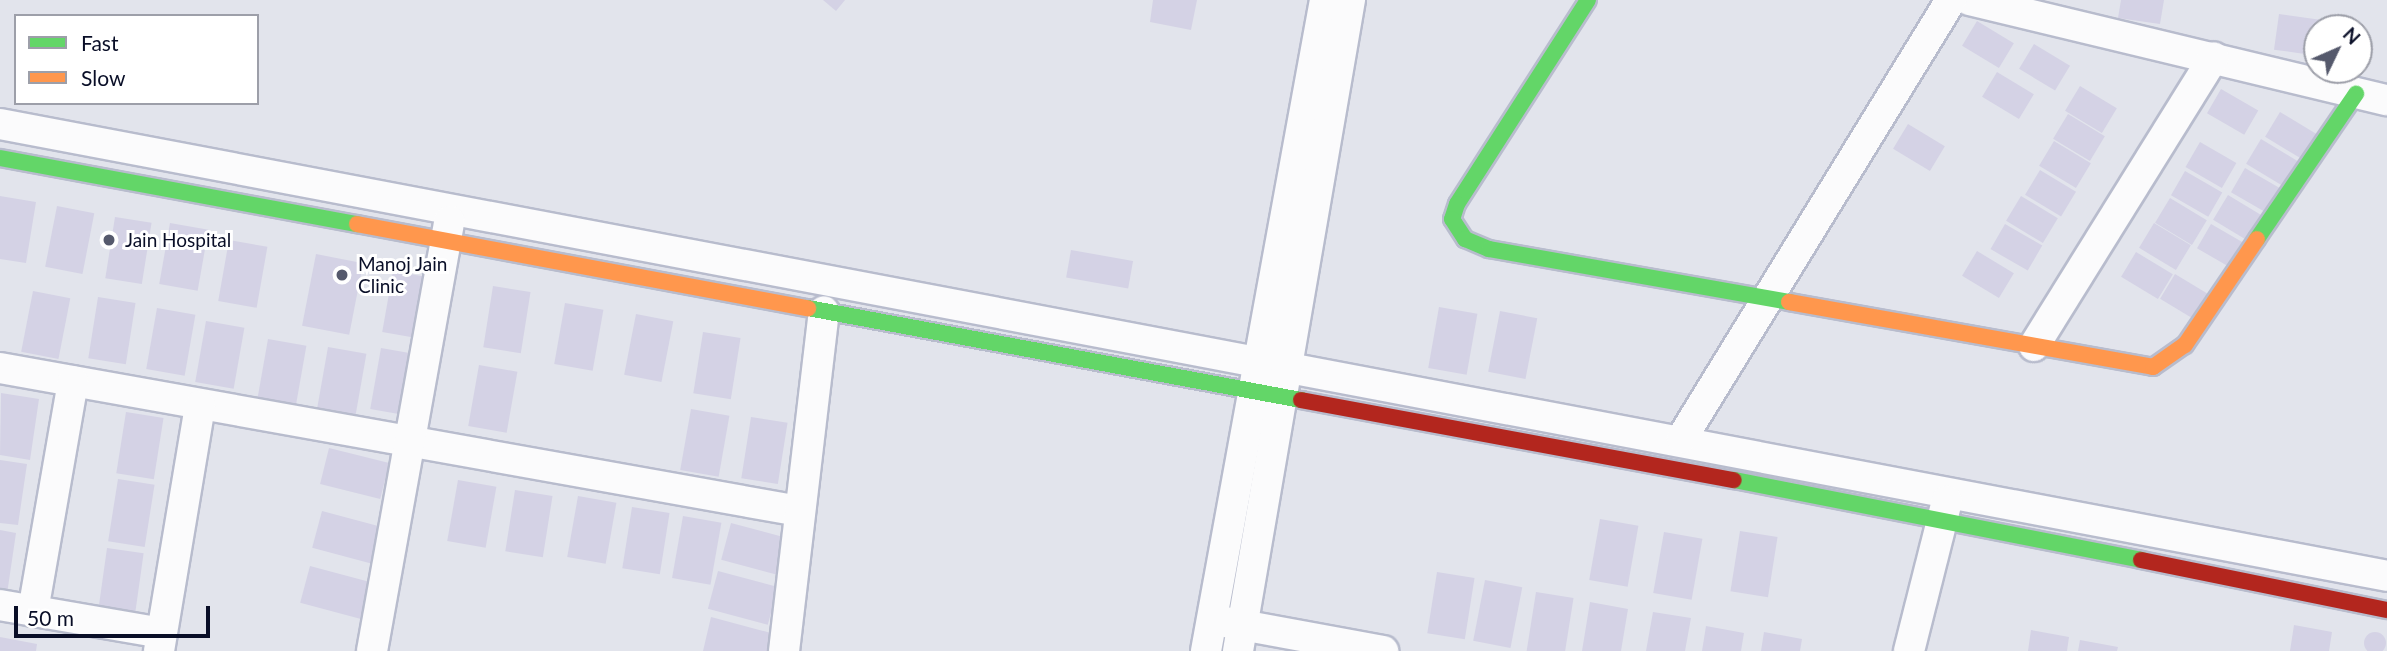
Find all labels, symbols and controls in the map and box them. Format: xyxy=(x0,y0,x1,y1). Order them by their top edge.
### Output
legend xyxy=(14,14,259,105)
north arrow xyxy=(2303,14,2373,84)
text: N xyxy=(2339,22,2365,49)
text: Fast xyxy=(81,30,118,55)
text: Slow xyxy=(81,65,125,90)
place label: Jain Hospital xyxy=(125,229,231,251)
marker: Jain Hospital xyxy=(99,230,119,250)
place label: Manoj Jain Clinic xyxy=(358,253,448,297)
marker: Manoj Jain Clinic xyxy=(332,265,352,285)
scale bar xyxy=(18,592,214,636)
text: 50 m xyxy=(27,605,74,630)

